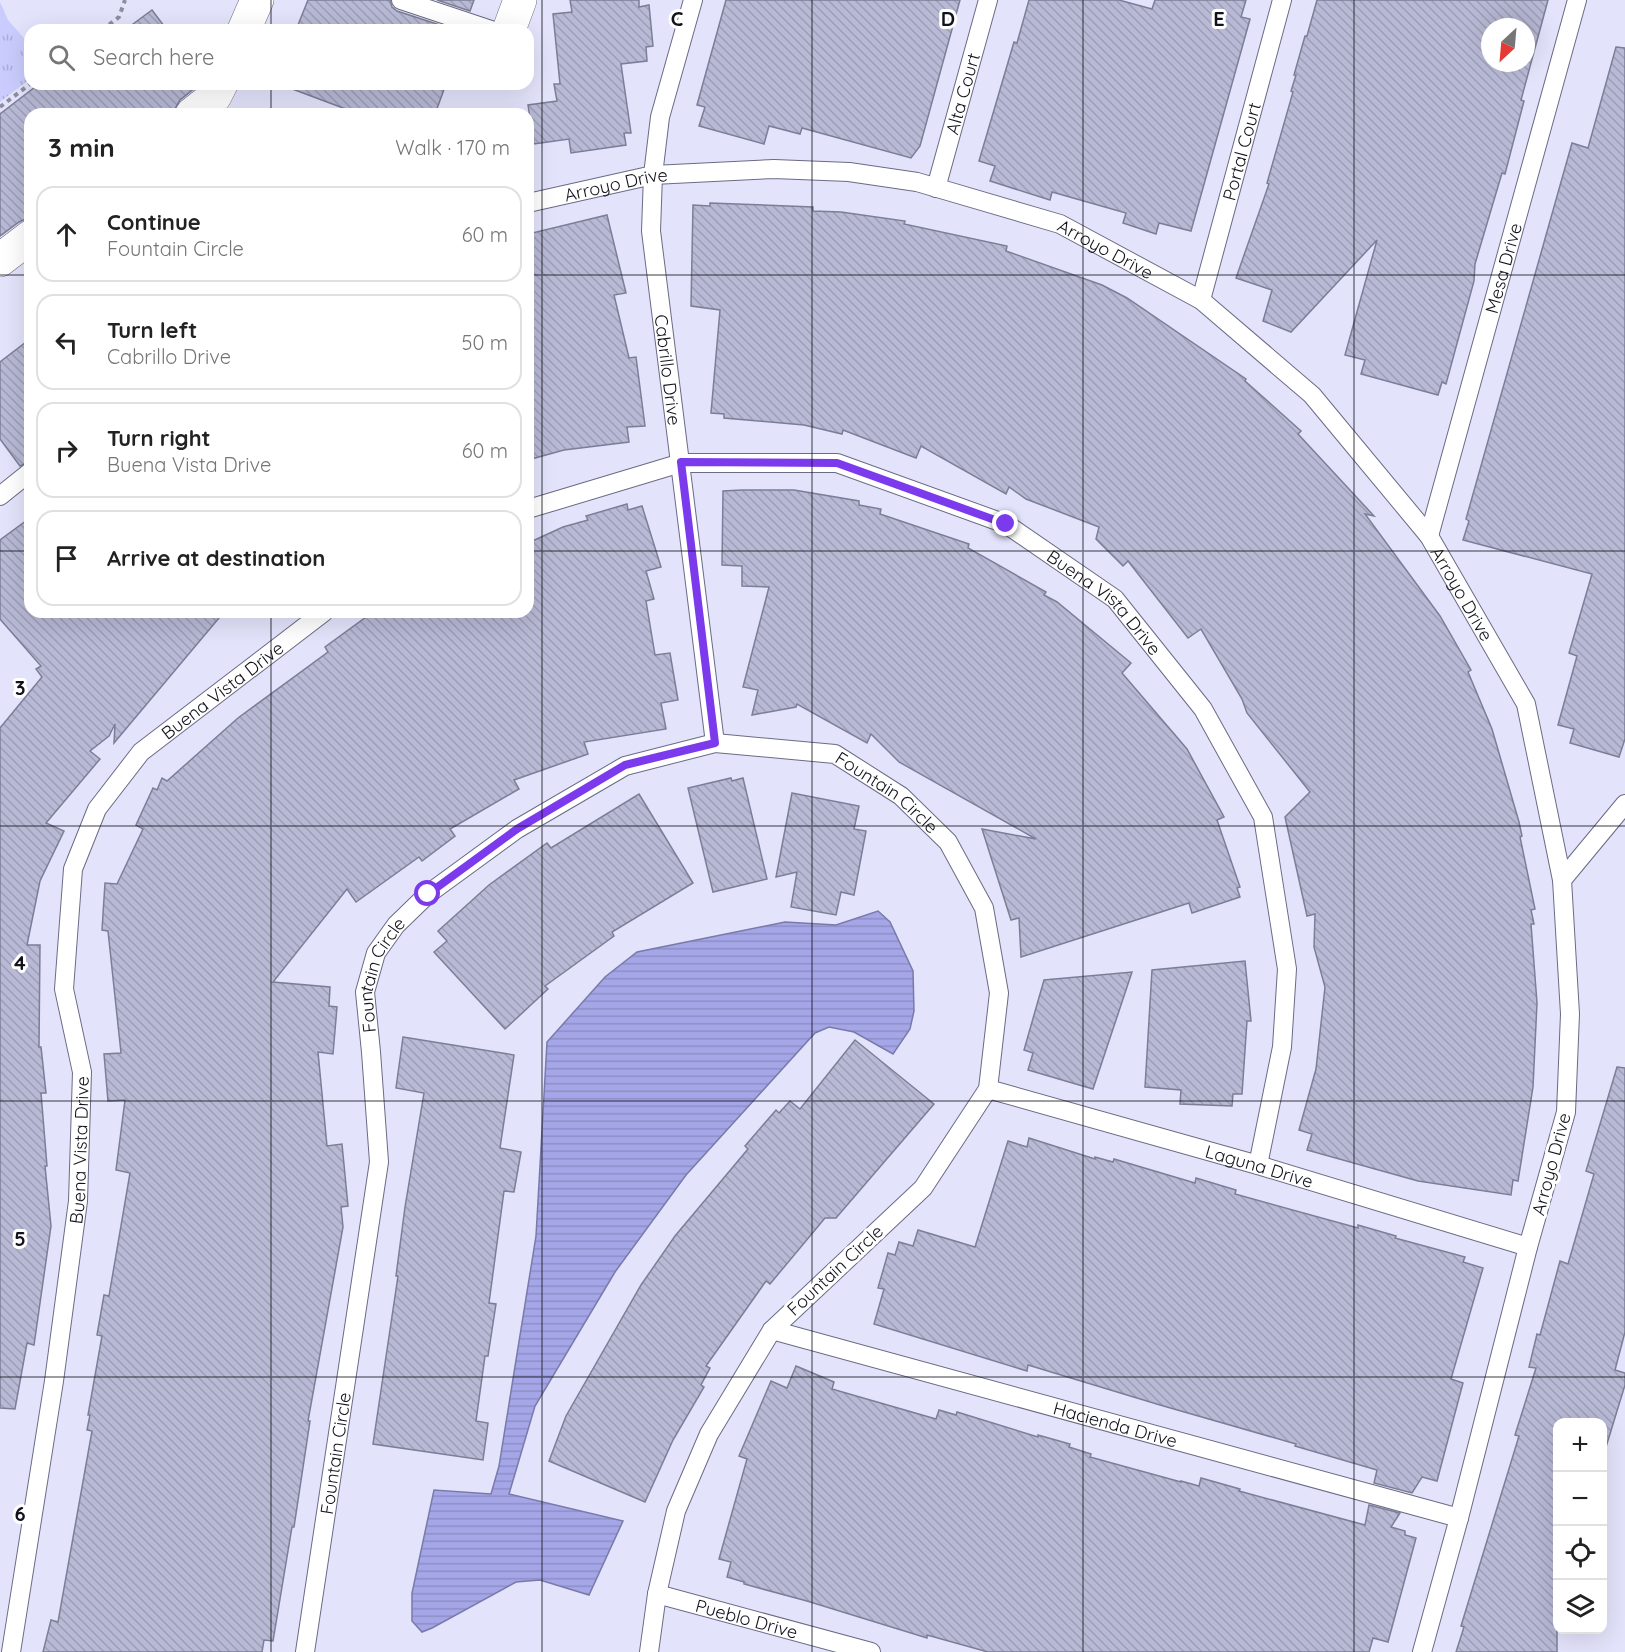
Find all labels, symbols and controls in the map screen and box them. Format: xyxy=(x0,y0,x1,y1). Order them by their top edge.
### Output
text: C xyxy=(671,6,684,31)
text: D xyxy=(941,6,955,31)
text: E xyxy=(1213,6,1225,31)
north arrow xyxy=(1481,18,1535,72)
search box xyxy=(24,24,534,90)
icon: search xyxy=(45,41,78,74)
text: Search here xyxy=(93,43,214,71)
street label: Alta Court xyxy=(940,50,984,137)
street label: Portal Court xyxy=(1217,100,1265,203)
text: 3 min xyxy=(48,131,115,164)
text: Walk · 170 m xyxy=(395,135,510,160)
street label: Arroyo Drive xyxy=(562,163,668,206)
text: Continue xyxy=(107,208,201,236)
street label: Arroyo Drive xyxy=(1054,214,1158,284)
icon: ahead xyxy=(50,218,83,251)
street label: Mesa Drive xyxy=(1480,220,1526,316)
text: 60 m xyxy=(462,222,508,247)
text: Fountain Circle xyxy=(107,236,244,261)
street label: Cabrillo Drive xyxy=(650,313,687,427)
text: Turn left xyxy=(107,316,197,344)
icon: left xyxy=(50,326,83,359)
text: 50 m xyxy=(462,330,508,355)
text: Cabrillo Drive xyxy=(107,344,231,369)
text: Turn right xyxy=(107,424,211,452)
icon: right xyxy=(50,434,83,467)
text: 60 m xyxy=(462,438,508,463)
text: Buena Vista Drive xyxy=(107,452,271,477)
route end xyxy=(992,510,1018,536)
icon: arrive xyxy=(50,542,83,575)
street label: Arroyo Drive xyxy=(1426,542,1498,645)
text: Arrive at destination xyxy=(107,544,325,572)
street label: Buena Vista Drive xyxy=(1043,544,1167,659)
street label: Buena Vista Drive xyxy=(156,636,288,744)
text: 3 xyxy=(15,675,25,700)
street label: Fountain Circle xyxy=(831,746,943,838)
route start xyxy=(414,880,440,906)
street label: Fountain Circle xyxy=(353,911,409,1034)
text: 4 xyxy=(14,950,26,975)
street label: Buena Vista Drive xyxy=(64,1076,93,1225)
street label: Arroyo Drive xyxy=(1526,1110,1576,1218)
street label: Laguna Drive xyxy=(1203,1139,1316,1193)
street label: Fountain Circle xyxy=(782,1220,888,1320)
text: 5 xyxy=(14,1226,26,1251)
street label: Fountain Circle xyxy=(314,1391,356,1516)
street label: Hacienda Drive xyxy=(1051,1396,1180,1452)
map controls xyxy=(1553,1418,1607,1634)
button: + xyxy=(1553,1418,1607,1472)
button: − xyxy=(1553,1472,1607,1526)
text: 6 xyxy=(14,1501,26,1526)
button: locate xyxy=(1553,1526,1607,1580)
button: layers xyxy=(1553,1580,1607,1634)
street label: Pueblo Drive xyxy=(693,1593,800,1643)

